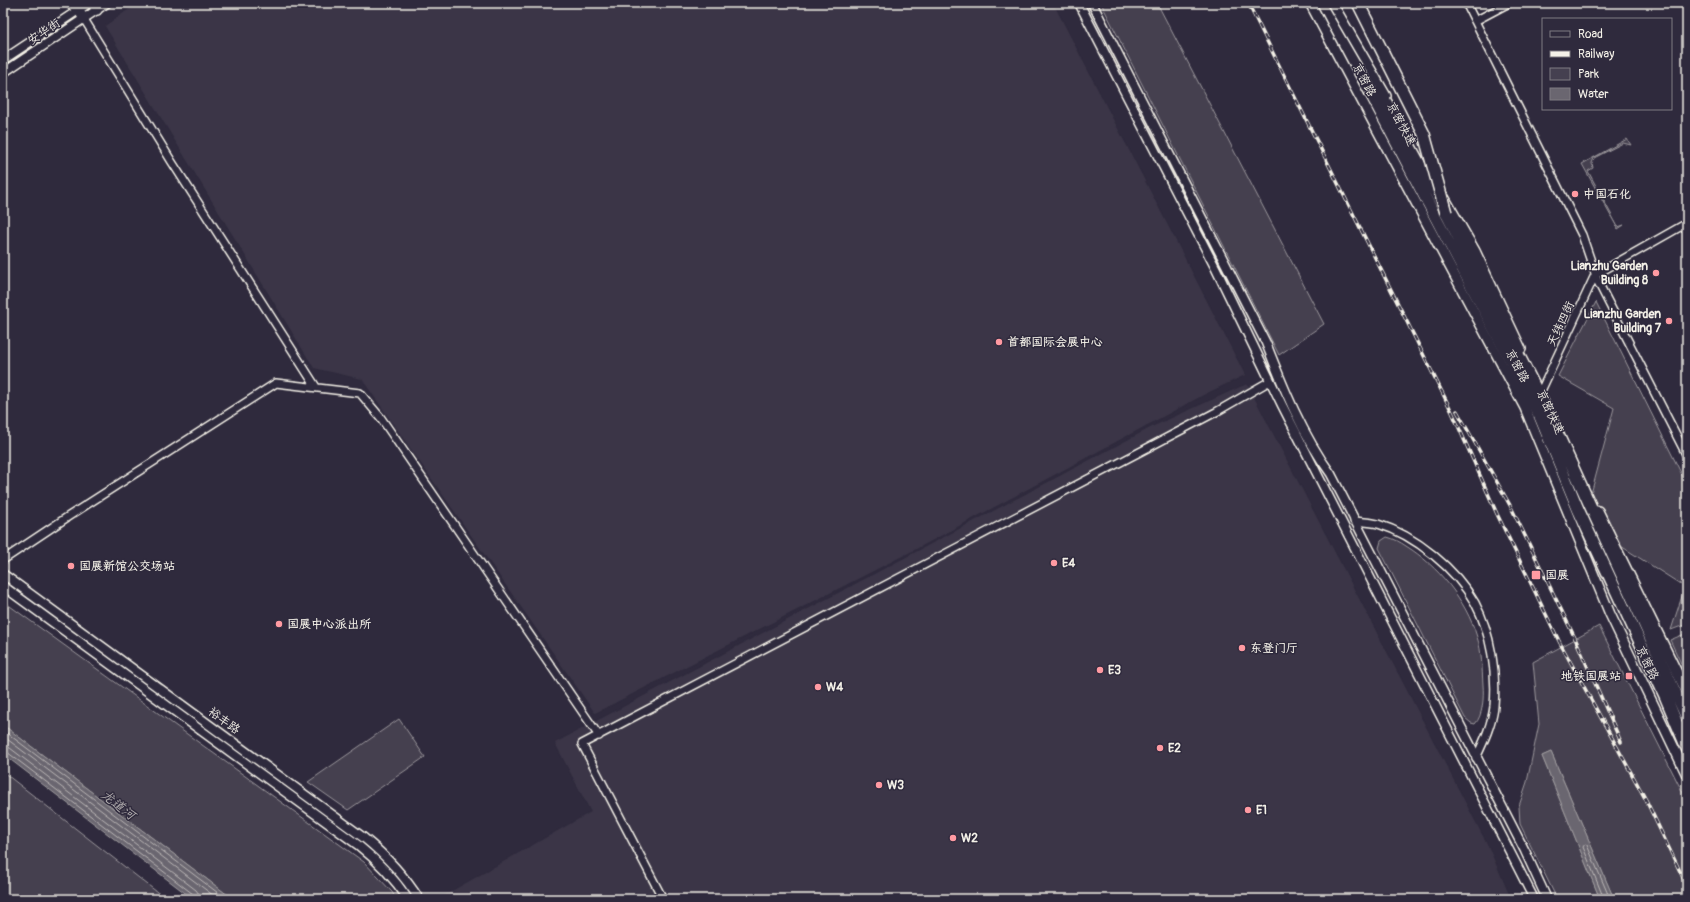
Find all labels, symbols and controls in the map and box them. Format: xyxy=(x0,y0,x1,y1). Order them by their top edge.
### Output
street label: 安华街 xyxy=(25,16,63,48)
legend xyxy=(1542,18,1672,110)
text: Road xyxy=(1578,27,1603,42)
text: Railway xyxy=(1578,47,1614,62)
street label: 京密路 xyxy=(1349,61,1379,99)
text: Park xyxy=(1578,67,1599,82)
text: Water xyxy=(1578,87,1609,102)
street label: 京密快速 xyxy=(1383,99,1419,149)
place label: 中国石化 xyxy=(1583,187,1631,202)
marker: 中国石化 xyxy=(1570,189,1580,199)
place label: Lianzhu Garden Building 8 xyxy=(1571,259,1648,288)
marker: Lianzhu Garden Building 8 xyxy=(1651,268,1661,278)
street label: 天纬四街 xyxy=(1544,299,1578,349)
place label: Lianzhu Garden Building 7 xyxy=(1584,307,1662,336)
marker: Lianzhu Garden Building 7 xyxy=(1664,316,1674,326)
place label: 首都国际会展中心 xyxy=(1007,335,1103,350)
marker: 首都国际会展中心 xyxy=(994,337,1004,347)
street label: 京密路 xyxy=(1502,347,1532,385)
street label: 京密快速 xyxy=(1533,387,1567,437)
place label: E4 xyxy=(1062,556,1075,571)
marker: E4 xyxy=(1049,558,1059,568)
place label: 国展新馆公交场站 xyxy=(79,559,175,574)
marker: 国展新馆公交场站 xyxy=(66,561,76,571)
place label: 国展 xyxy=(1545,568,1569,583)
marker: 国展 xyxy=(1530,569,1542,581)
place label: 国展中心派出所 xyxy=(287,617,372,632)
marker: 国展中心派出所 xyxy=(274,619,284,629)
place label: 东登门厅 xyxy=(1250,641,1298,656)
marker: 东登门厅 xyxy=(1237,643,1247,653)
street label: 京密路 xyxy=(1632,644,1662,682)
place label: E3 xyxy=(1108,663,1121,678)
marker: E3 xyxy=(1095,665,1105,675)
place label: 地铁国展站 xyxy=(1561,669,1621,684)
marker: 地铁国展站 xyxy=(1624,671,1634,681)
place label: W4 xyxy=(826,680,843,695)
marker: W4 xyxy=(813,682,823,692)
street label: 裕丰路 xyxy=(205,704,243,738)
place label: E2 xyxy=(1168,741,1181,756)
marker: E2 xyxy=(1155,743,1165,753)
place label: W3 xyxy=(887,778,904,793)
marker: W3 xyxy=(874,780,884,790)
water label: 龙道河 xyxy=(98,787,140,825)
place label: E1 xyxy=(1256,803,1267,818)
marker: E1 xyxy=(1243,805,1253,815)
place label: W2 xyxy=(961,831,978,846)
marker: W2 xyxy=(948,833,958,843)

